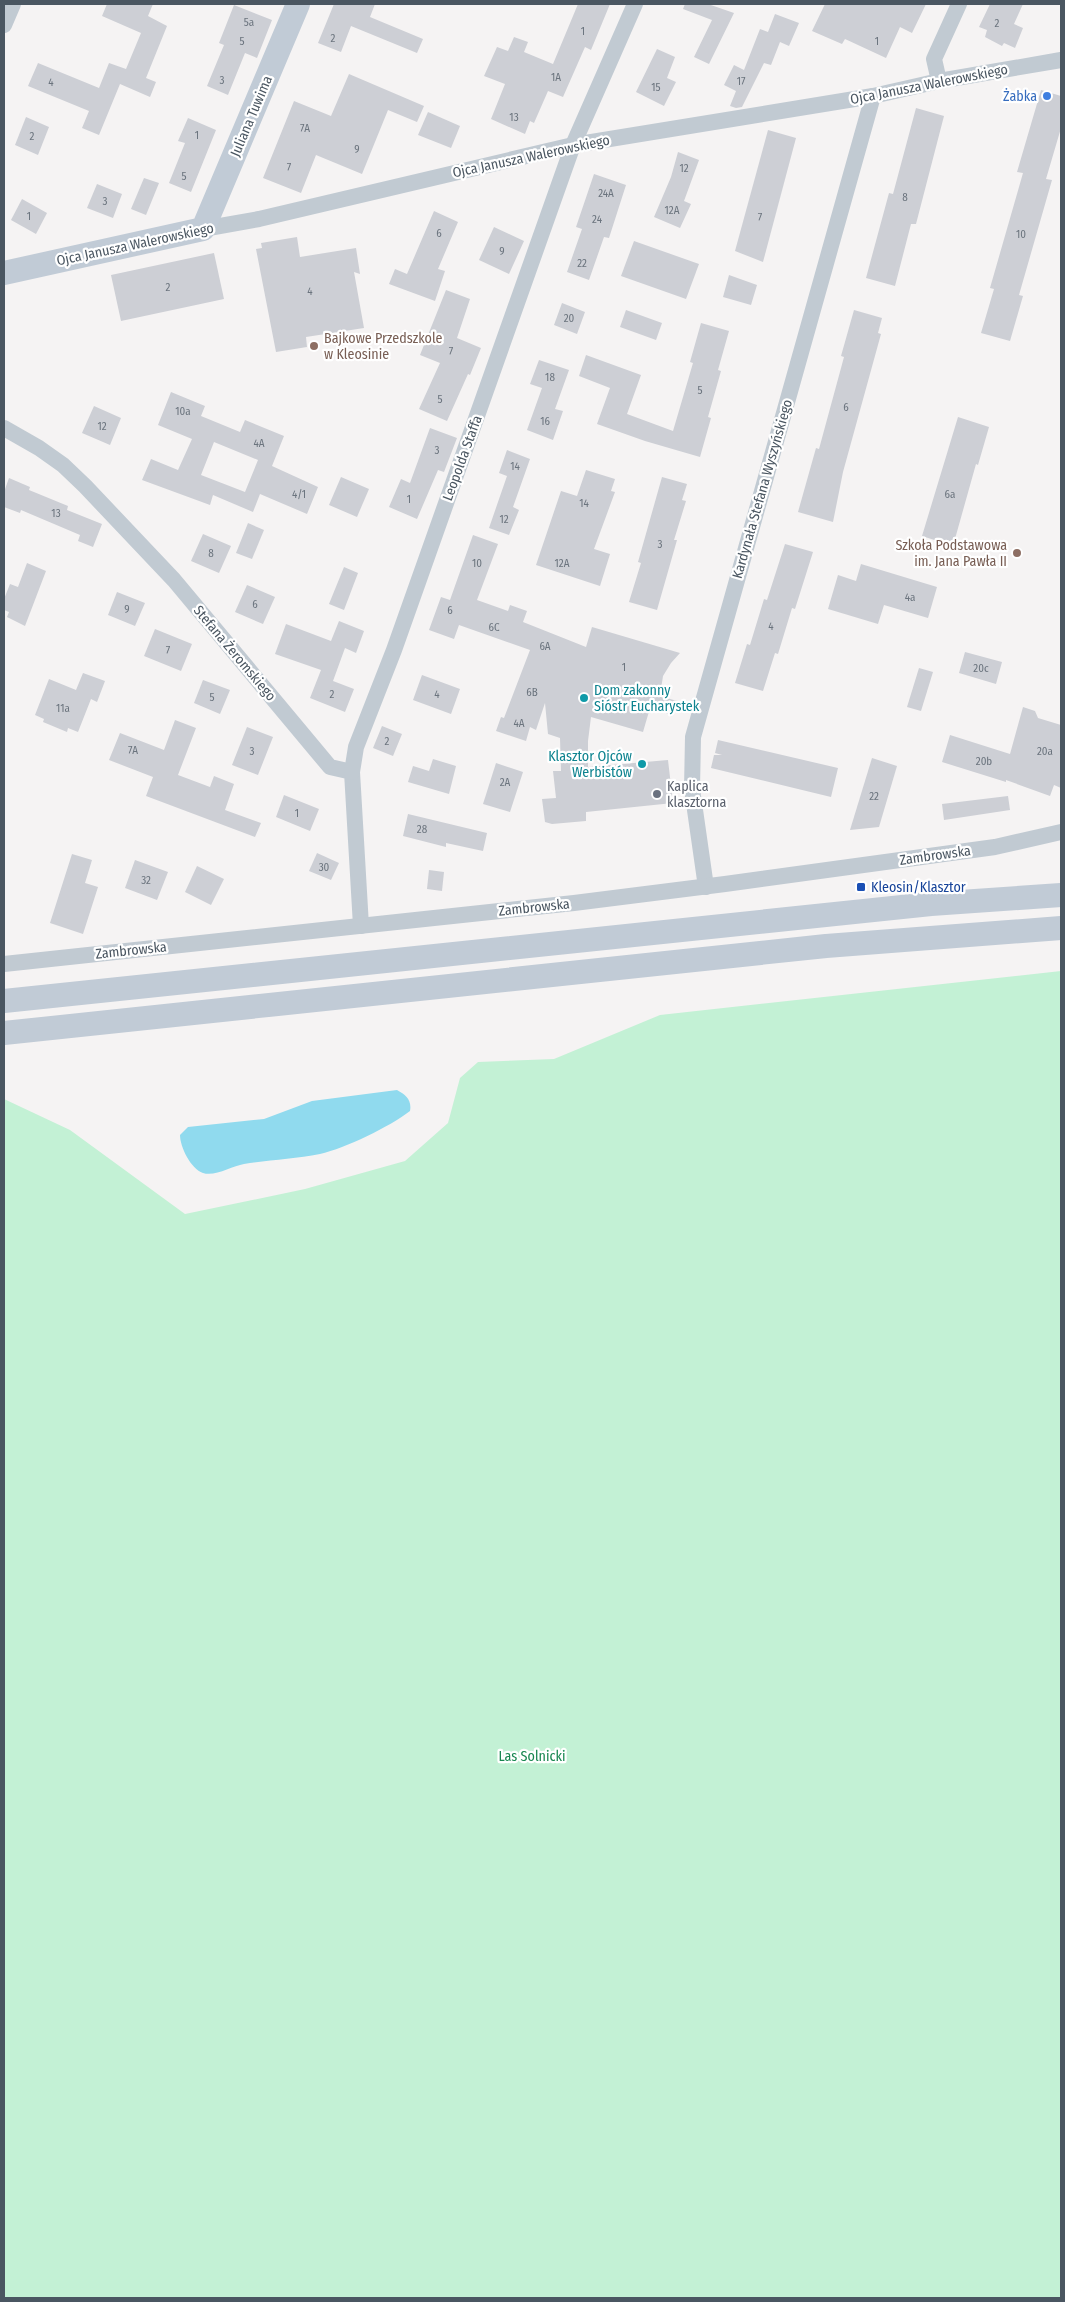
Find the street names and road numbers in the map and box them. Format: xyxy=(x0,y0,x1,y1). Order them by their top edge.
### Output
street label: Ojca Janusza Walerowskiego xyxy=(849,61,1009,108)
street label: Juliana Tuwima xyxy=(227,73,276,159)
street label: Ojca Janusza Walerowskiego xyxy=(451,132,611,181)
street label: Ojca Janusza Walerowskiego xyxy=(55,220,215,269)
street label: Kardynała Stefana Wyszyńskiego xyxy=(729,398,796,581)
street label: Leopolda Staffa xyxy=(439,413,486,503)
street label: Stefana Żeromskiego xyxy=(190,602,279,704)
street label: Zambrowska xyxy=(898,842,972,869)
street label: Zambrowska xyxy=(498,895,571,920)
street label: Zambrowska xyxy=(95,938,168,963)

